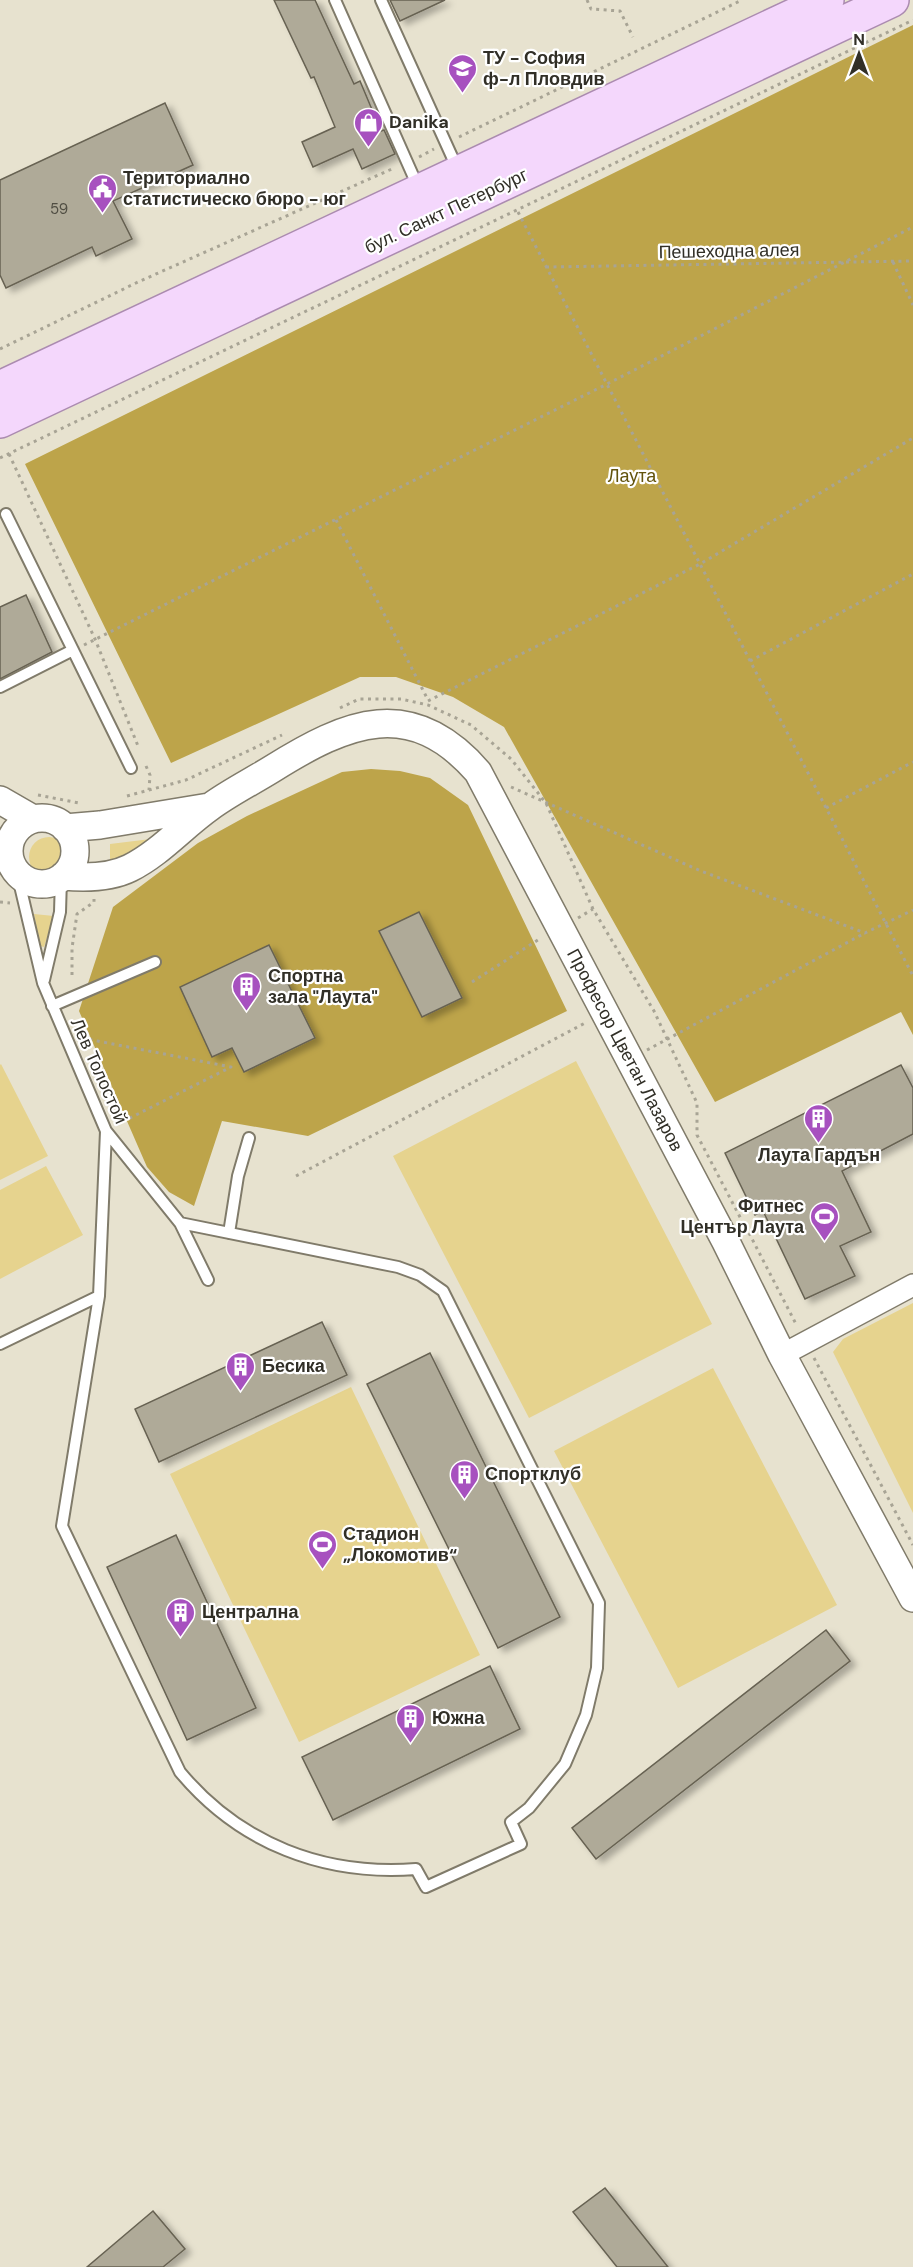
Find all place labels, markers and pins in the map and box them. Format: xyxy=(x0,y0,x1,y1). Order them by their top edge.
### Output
place label: ТУ - София ф-л Пловдив xyxy=(483,46,605,91)
school or university icon: ТУ - София ф-л Пловдив xyxy=(446,52,478,94)
shop icon: Danika xyxy=(352,106,384,148)
place label: Danika xyxy=(389,110,449,134)
place label: Териториално статистическо бюро - юг xyxy=(123,166,347,211)
public building icon: Териториално статистическо бюро - юг xyxy=(86,172,118,214)
place label: Спортна зала "Лаута" xyxy=(268,964,378,1009)
building icon: Спортна зала "Лаута" xyxy=(231,970,263,1012)
building icon: Лаута Гардън xyxy=(803,1102,835,1144)
place label: Лаута Гардън xyxy=(758,1143,880,1167)
place label: Фитнес Център Лаута xyxy=(680,1194,805,1239)
sports icon: Фитнес Център Лаута xyxy=(809,1200,841,1242)
building icon: Бесика xyxy=(225,1350,257,1392)
place label: Бесика xyxy=(262,1354,326,1378)
building icon: Спортклуб xyxy=(448,1458,480,1500)
place label: Спортклуб xyxy=(485,1462,581,1486)
place label: Стадион „Локомотив“ xyxy=(343,1522,457,1567)
sports icon: Стадион „Локомотив“ xyxy=(306,1528,338,1570)
building icon: Централна xyxy=(165,1596,197,1638)
place label: Централна xyxy=(202,1600,299,1624)
building icon: Южна xyxy=(395,1702,427,1744)
place label: Южна xyxy=(432,1706,485,1730)

